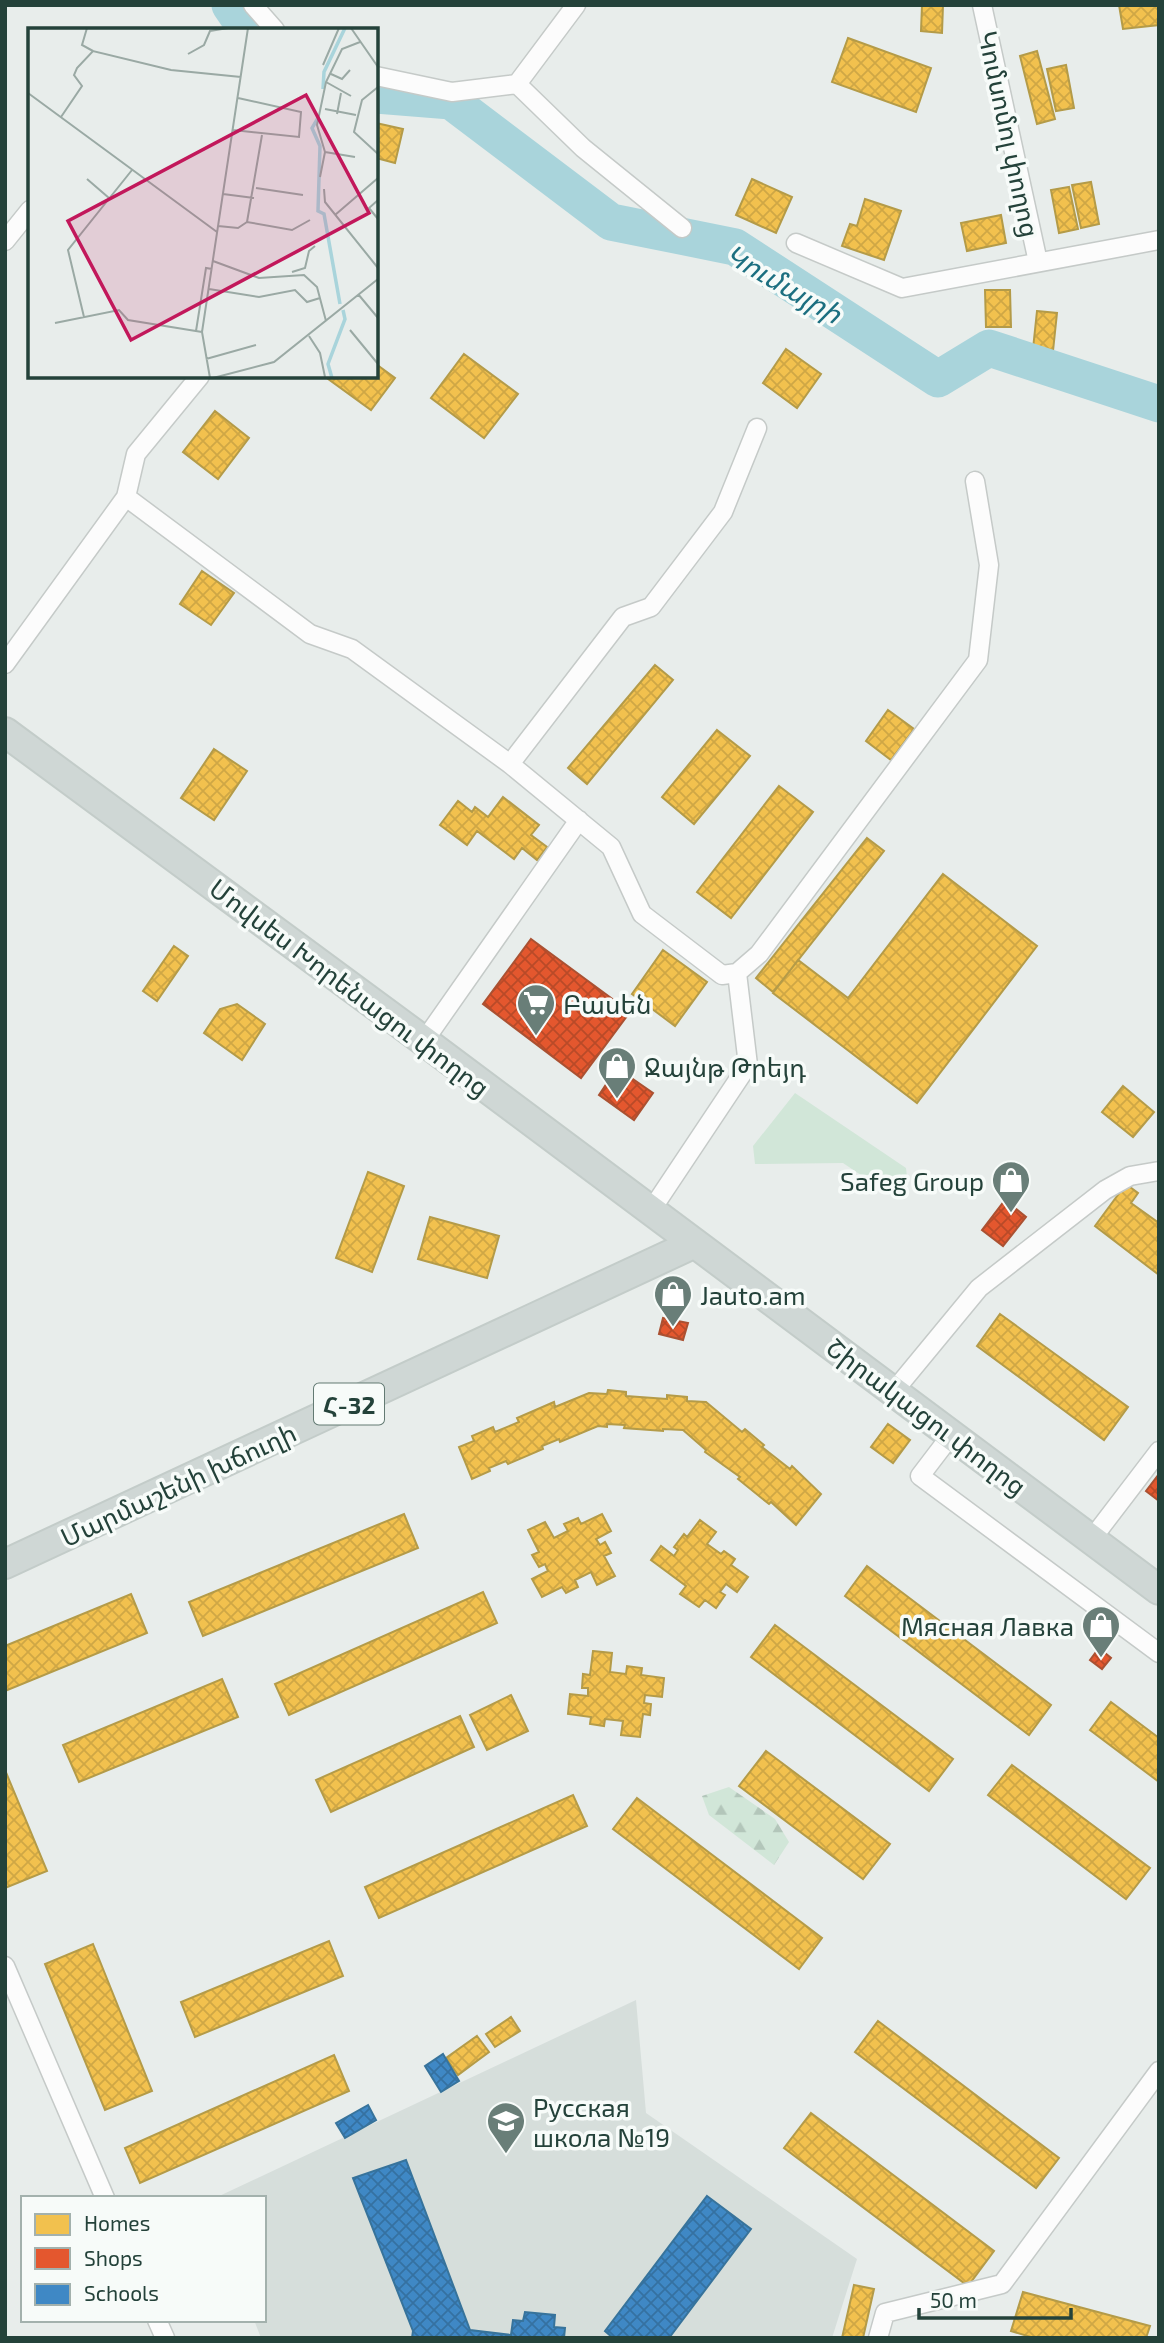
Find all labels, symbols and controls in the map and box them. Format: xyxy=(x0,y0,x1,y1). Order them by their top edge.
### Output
inset map xyxy=(28,28,378,378)
street label: Կոմսոմոլ փողոց xyxy=(972,28,1047,240)
water label: Կումայրի xyxy=(719,236,849,331)
street label: Մովսես Խորենացու փողոց xyxy=(203,872,496,1103)
supermarket icon: Բասեն xyxy=(515,982,557,1037)
place label: Բասեն xyxy=(563,988,652,1019)
shop icon: Ջայնթ Թրեյդ xyxy=(596,1045,638,1100)
place label: Ջայնթ Թրեյդ xyxy=(644,1051,806,1083)
shop icon: Safeg Group xyxy=(990,1159,1032,1214)
place label: Safeg Group xyxy=(840,1165,984,1196)
shop icon: Jauto.am xyxy=(652,1273,694,1328)
place label: Jauto.am xyxy=(700,1279,806,1310)
street label: Շիրակացու փողոց xyxy=(820,1331,1033,1502)
road number: Հ-32 xyxy=(314,1384,384,1424)
street label: Մարմաշենի խճուղի xyxy=(55,1416,301,1553)
shop icon: Мясная Лавка xyxy=(1080,1604,1122,1659)
place label: Мясная Лавка xyxy=(901,1610,1074,1641)
place label: Русская школа №19 xyxy=(533,2091,670,2152)
school or university icon: Русская школа №19 xyxy=(485,2100,527,2155)
legend xyxy=(21,2196,266,2322)
text: Homes xyxy=(84,2210,150,2235)
text: Shops xyxy=(84,2245,143,2270)
scale bar xyxy=(919,2276,1071,2320)
text: Schools xyxy=(84,2280,159,2305)
text: 50 m xyxy=(930,2287,977,2312)

